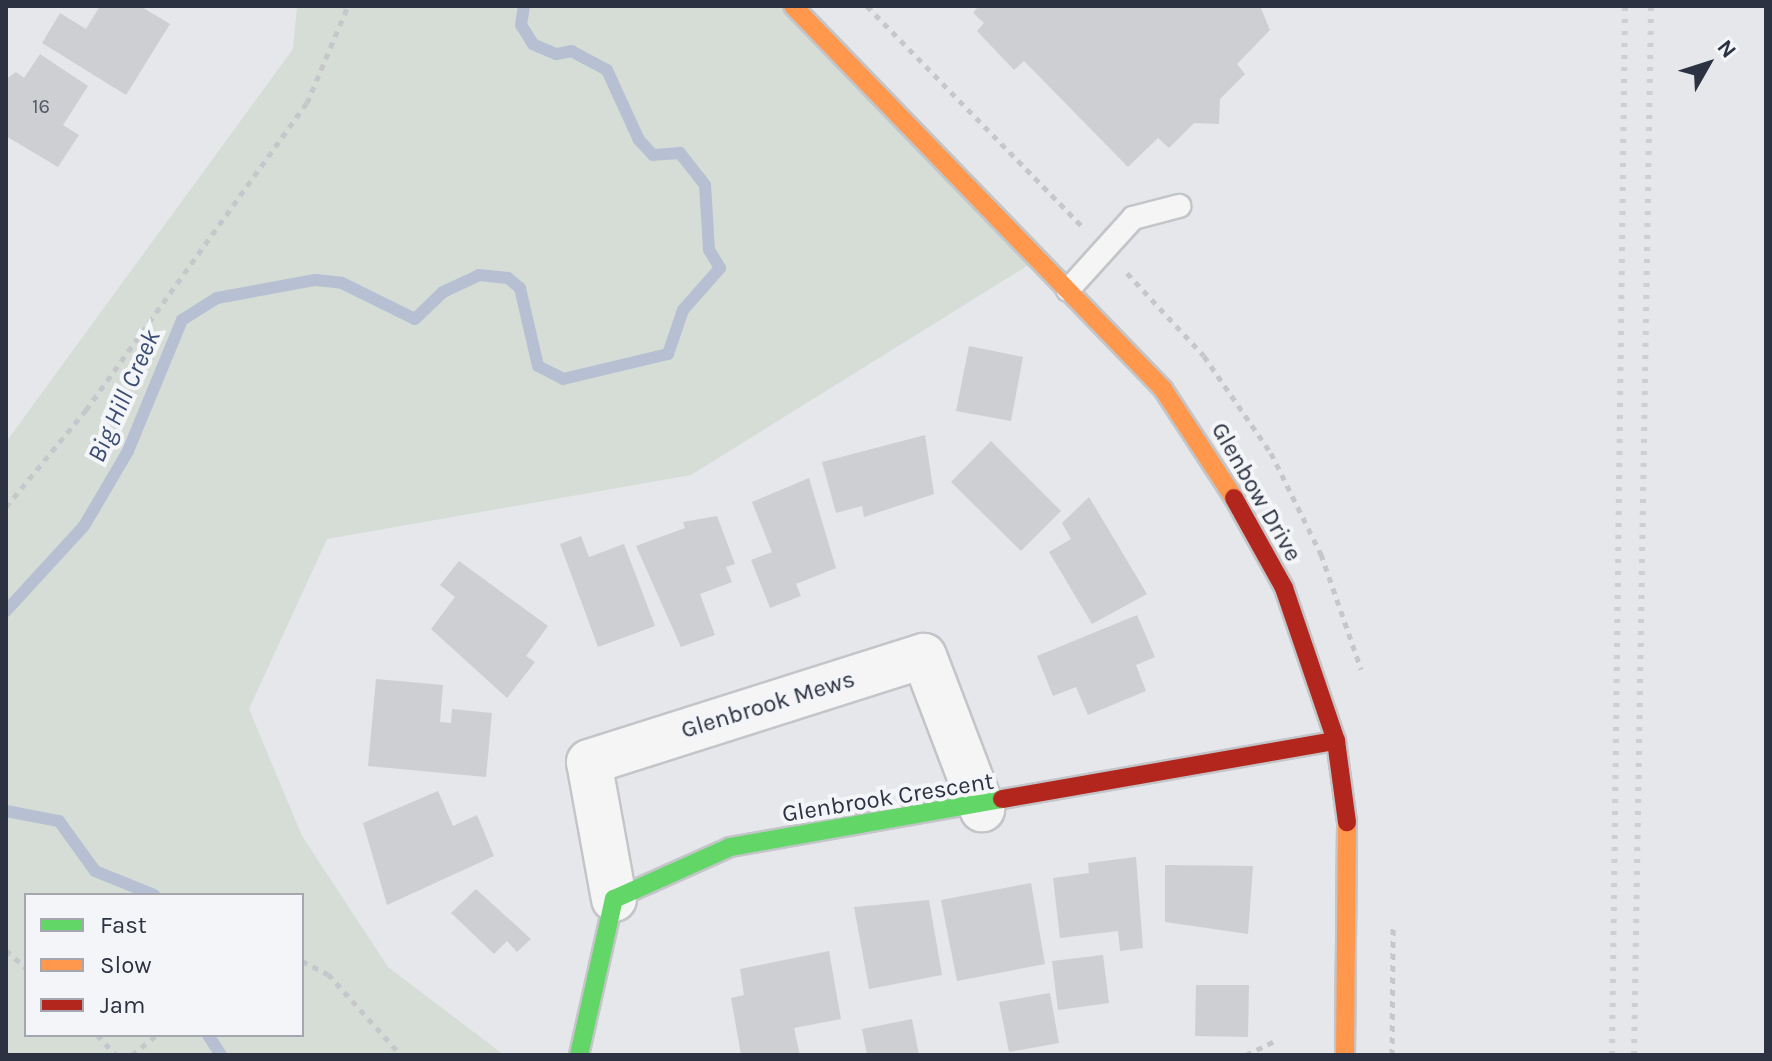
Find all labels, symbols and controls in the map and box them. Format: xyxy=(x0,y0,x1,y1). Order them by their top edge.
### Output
north arrow xyxy=(1668,24,1748,104)
text: N xyxy=(1712,35,1742,63)
house number: 16 xyxy=(32,94,50,118)
water label: Big Hill Creek xyxy=(81,325,167,467)
street label: Glenbow Drive xyxy=(1205,417,1307,567)
street label: Glenbrook Mews xyxy=(678,665,858,745)
street label: Glenbrook Crescent xyxy=(780,767,996,829)
legend xyxy=(24,893,304,1037)
text: Fast xyxy=(100,911,147,939)
text: Slow xyxy=(100,951,152,979)
text: Jam xyxy=(100,991,145,1019)

